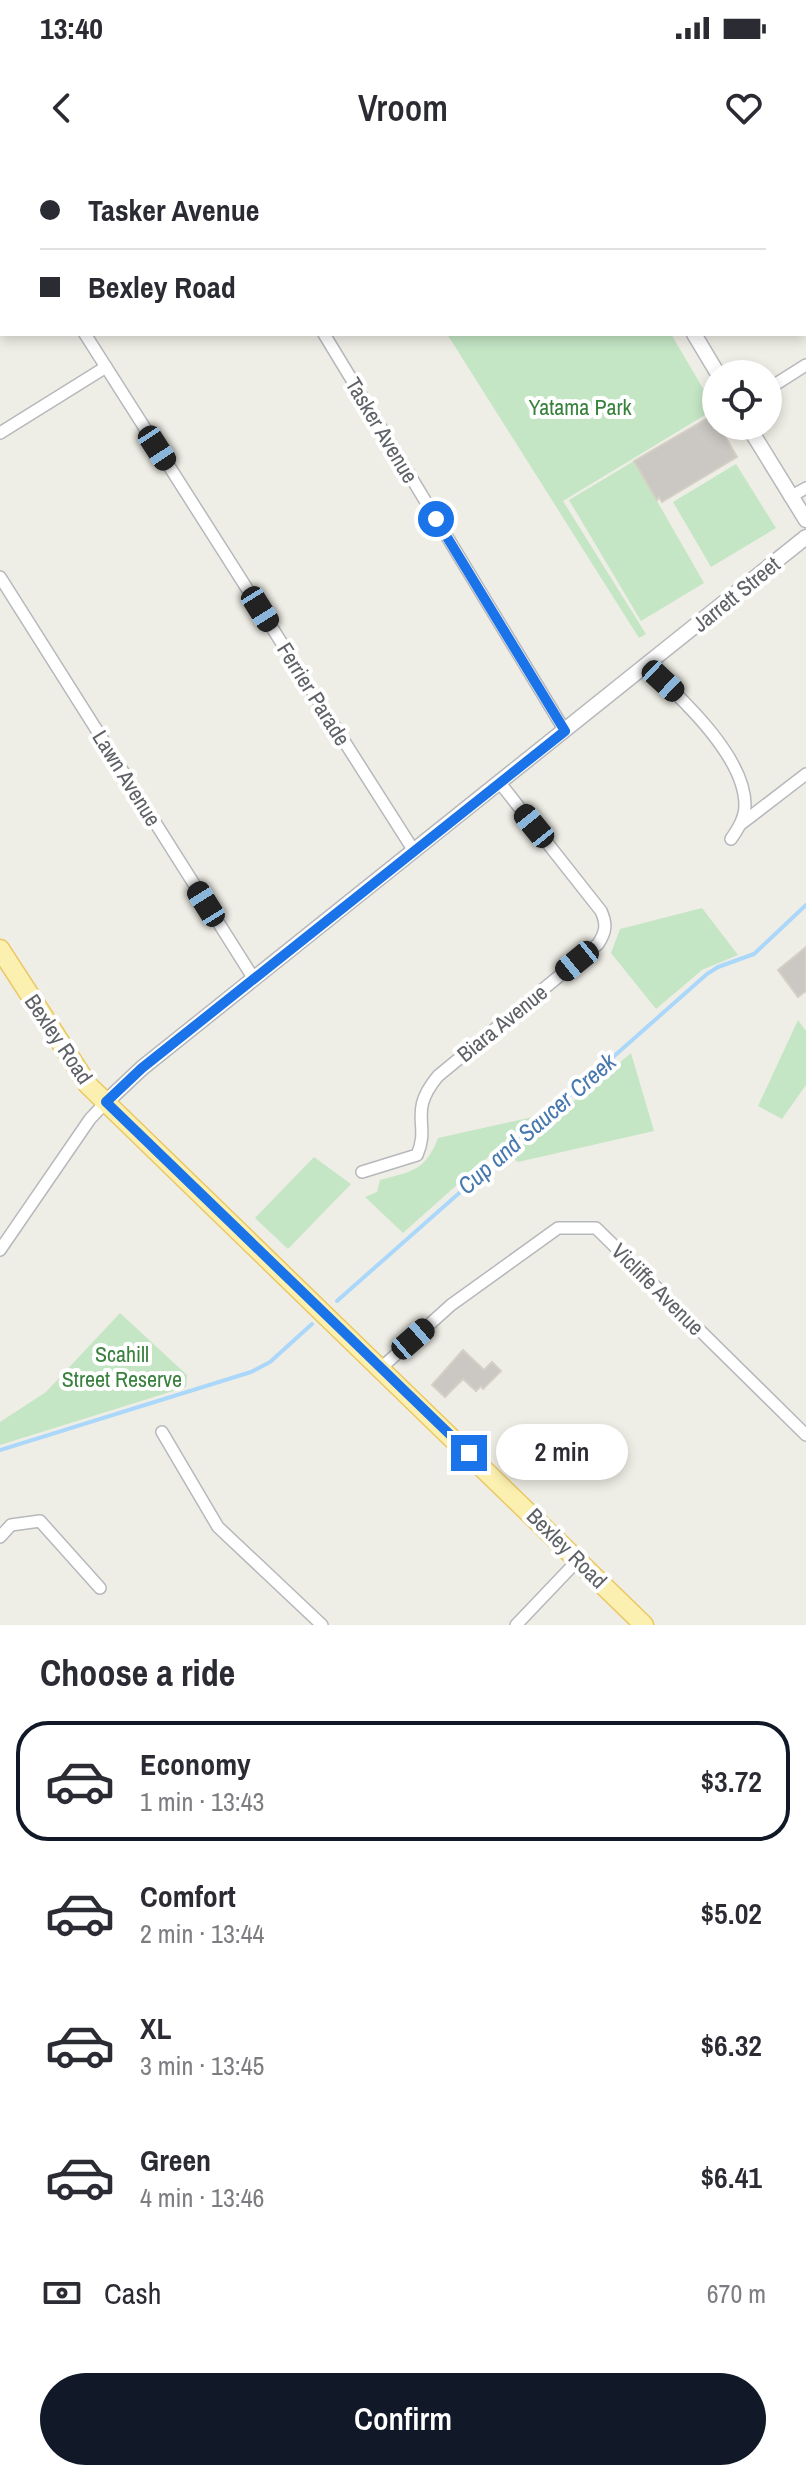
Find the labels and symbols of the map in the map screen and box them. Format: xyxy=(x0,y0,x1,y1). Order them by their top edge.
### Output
street label: Tasker Avenue xyxy=(339,372,425,488)
park label: Yatama Park xyxy=(529,392,632,422)
car xyxy=(134,421,180,475)
route start xyxy=(418,501,454,537)
street label: Jarrett Street xyxy=(686,550,786,638)
car xyxy=(237,582,283,636)
street label: Ferrier Parade xyxy=(270,637,358,751)
car xyxy=(637,656,689,706)
street label: Lawn Avenue xyxy=(86,724,168,832)
car xyxy=(510,800,558,852)
car xyxy=(183,877,229,931)
car xyxy=(551,937,603,985)
street label: Biara Avenue xyxy=(451,977,553,1069)
street label: Bexley Road xyxy=(18,988,100,1090)
water label: Cup and Saucer Creek xyxy=(450,1045,623,1201)
street label: Vicliffe Avenue xyxy=(605,1236,711,1342)
car xyxy=(387,1314,439,1364)
park label: Scahill Street Reserve xyxy=(62,1339,182,1394)
callout: 2 min xyxy=(497,1425,629,1481)
route end xyxy=(451,1435,487,1471)
street label: Bexley Road xyxy=(520,1501,614,1595)

